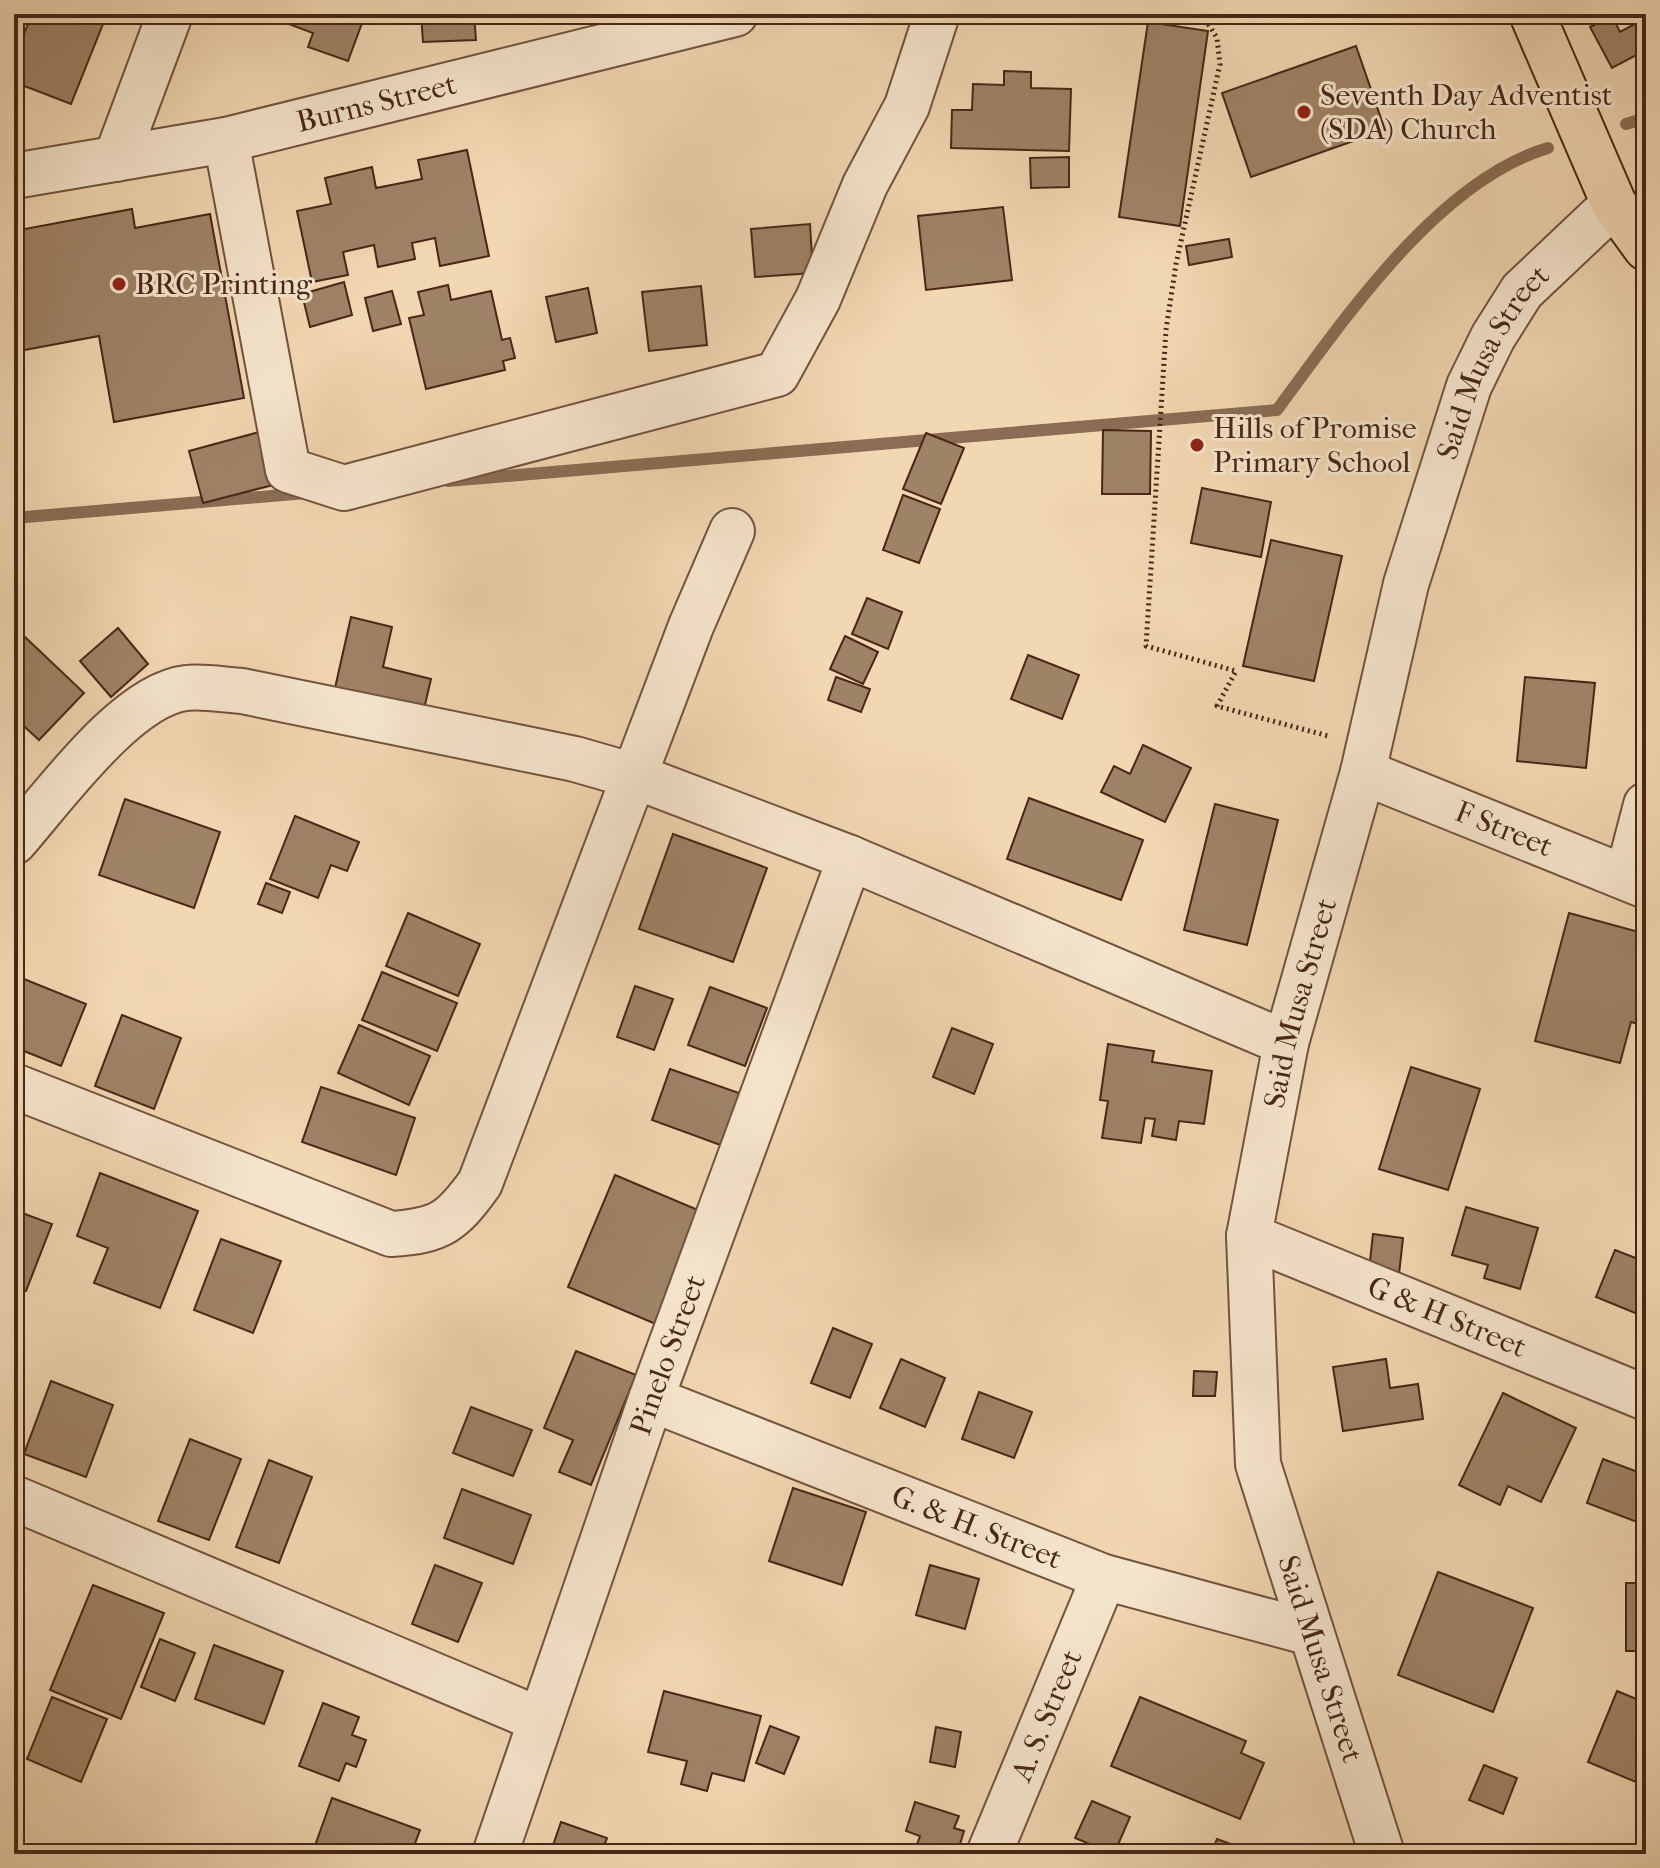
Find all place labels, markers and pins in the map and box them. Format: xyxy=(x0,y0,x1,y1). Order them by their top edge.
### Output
place label: Seventh Day Adventist (SDA) Church xyxy=(1320,78,1613,147)
marker: Seventh Day Adventist (SDA) Church xyxy=(1295,103,1313,121)
place label: BRC Printing xyxy=(135,267,313,302)
marker: BRC Printing xyxy=(110,275,128,293)
place label: Hills of Promise Primary School xyxy=(1213,411,1417,480)
marker: Hills of Promise Primary School xyxy=(1188,436,1206,454)

